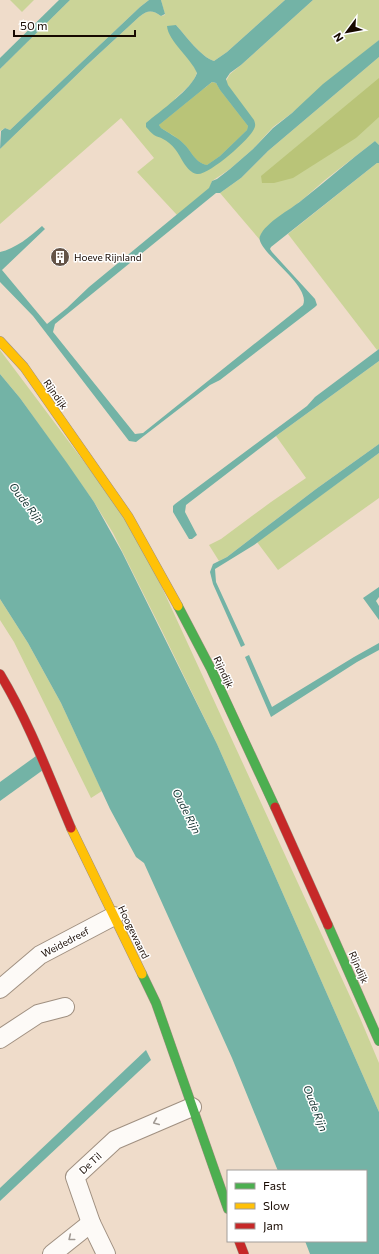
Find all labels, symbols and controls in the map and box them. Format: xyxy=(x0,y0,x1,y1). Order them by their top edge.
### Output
scale bar xyxy=(14,12,135,38)
north arrow xyxy=(327,12,367,52)
text: 50 m xyxy=(20,18,48,32)
text: N xyxy=(330,31,346,45)
building icon: Hoeve Rijnland xyxy=(49,246,71,268)
place label: Hoeve Rijnland xyxy=(74,251,142,263)
street label: Rijndijk xyxy=(41,377,71,412)
water label: Oude Rijn xyxy=(7,480,47,526)
street label: Rijndijk xyxy=(211,654,237,690)
water label: Oude Rijn xyxy=(170,786,204,836)
street label: Hoogewaard xyxy=(116,903,152,961)
street label: Weidedreef xyxy=(39,924,91,960)
street label: Rijndijk xyxy=(347,949,372,985)
water label: Oude Rijn xyxy=(301,1083,331,1133)
one-way arrow xyxy=(153,1118,160,1126)
street label: De Til xyxy=(76,1150,104,1176)
legend xyxy=(227,1170,367,1242)
text: Fast xyxy=(263,1178,286,1192)
text: Slow xyxy=(263,1198,290,1212)
text: Jam xyxy=(263,1218,283,1233)
one-way arrow xyxy=(69,1234,76,1241)

